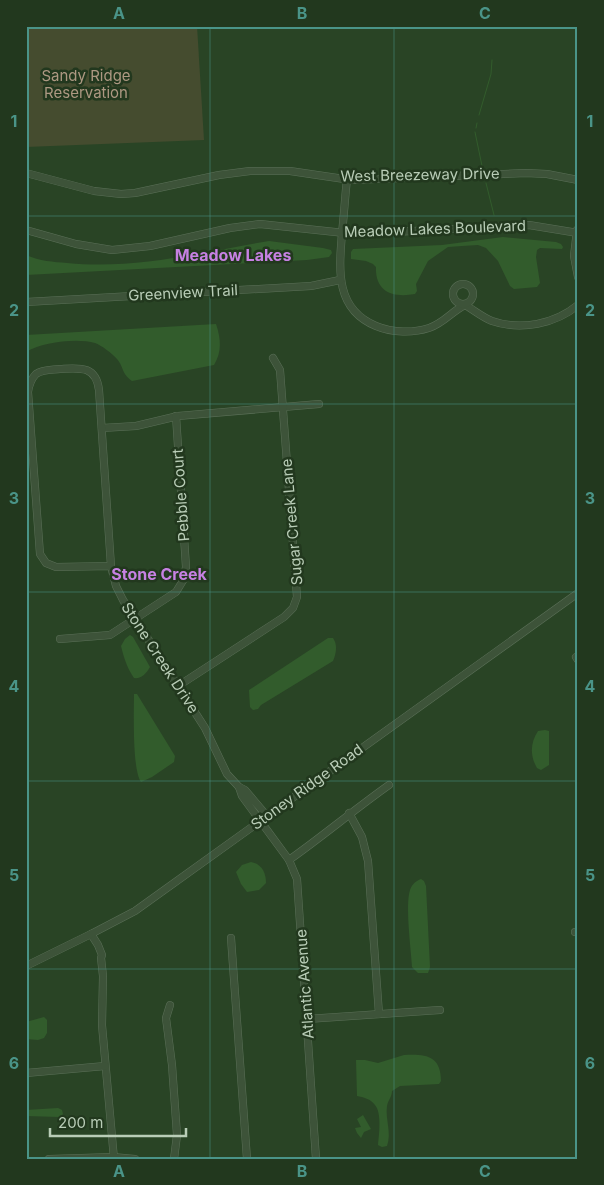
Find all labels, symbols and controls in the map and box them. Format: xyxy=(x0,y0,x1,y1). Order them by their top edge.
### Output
text: A xyxy=(113,3,125,23)
text: B xyxy=(297,3,307,23)
text: C xyxy=(479,3,491,23)
park label: Sandy Ridge Reservation xyxy=(41,66,131,102)
text: 1 xyxy=(11,111,17,131)
text: 1 xyxy=(587,111,593,131)
street label: West Breezeway Drive xyxy=(340,164,500,185)
street label: Meadow Lakes Boulevard xyxy=(344,216,526,241)
district label: Meadow Lakes xyxy=(175,245,291,265)
street label: Greenview Trail xyxy=(128,280,238,305)
text: 2 xyxy=(9,300,19,320)
text: 2 xyxy=(585,300,595,320)
street label: Pebble Court xyxy=(168,448,193,542)
street label: Sugar Creek Lane xyxy=(277,458,306,586)
text: 3 xyxy=(9,488,19,508)
text: 3 xyxy=(585,488,595,508)
district label: Stone Creek xyxy=(111,564,208,584)
street label: Stone Creek Drive xyxy=(117,599,203,717)
text: 4 xyxy=(9,676,20,696)
text: 4 xyxy=(585,676,596,696)
street label: Stoney Ridge Road xyxy=(247,739,367,834)
text: 5 xyxy=(9,865,19,885)
text: 5 xyxy=(585,865,595,885)
street label: Atlantic Avenue xyxy=(291,929,318,1040)
text: 6 xyxy=(9,1053,19,1073)
text: 6 xyxy=(585,1053,595,1073)
scale bar xyxy=(50,1105,186,1137)
text: 200 m xyxy=(58,1113,103,1132)
text: A xyxy=(113,1161,125,1181)
text: B xyxy=(297,1161,307,1181)
text: C xyxy=(479,1161,491,1181)

